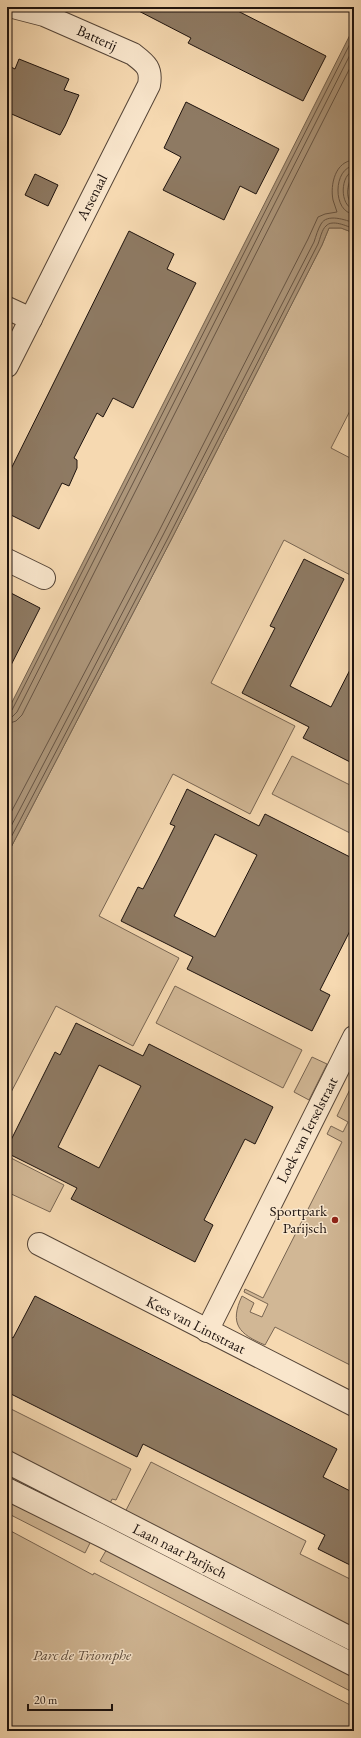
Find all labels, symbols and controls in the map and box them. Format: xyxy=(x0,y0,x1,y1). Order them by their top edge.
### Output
street label: Batterij xyxy=(74,20,120,55)
street label: Arsenaal xyxy=(71,170,111,224)
street label: Loek van Ierselstraat xyxy=(272,1073,342,1186)
place label: Sportpark Parijsch xyxy=(270,1201,328,1237)
marker: Sportpark Parijsch xyxy=(330,1215,340,1225)
street label: Kees van Lintstraat xyxy=(143,1291,249,1358)
street label: Laan naar Parijsch xyxy=(130,1519,231,1583)
park label: Parc de Triomphe xyxy=(33,1645,132,1664)
scale bar xyxy=(28,1686,112,1712)
text: 20 m xyxy=(34,1692,58,1708)

